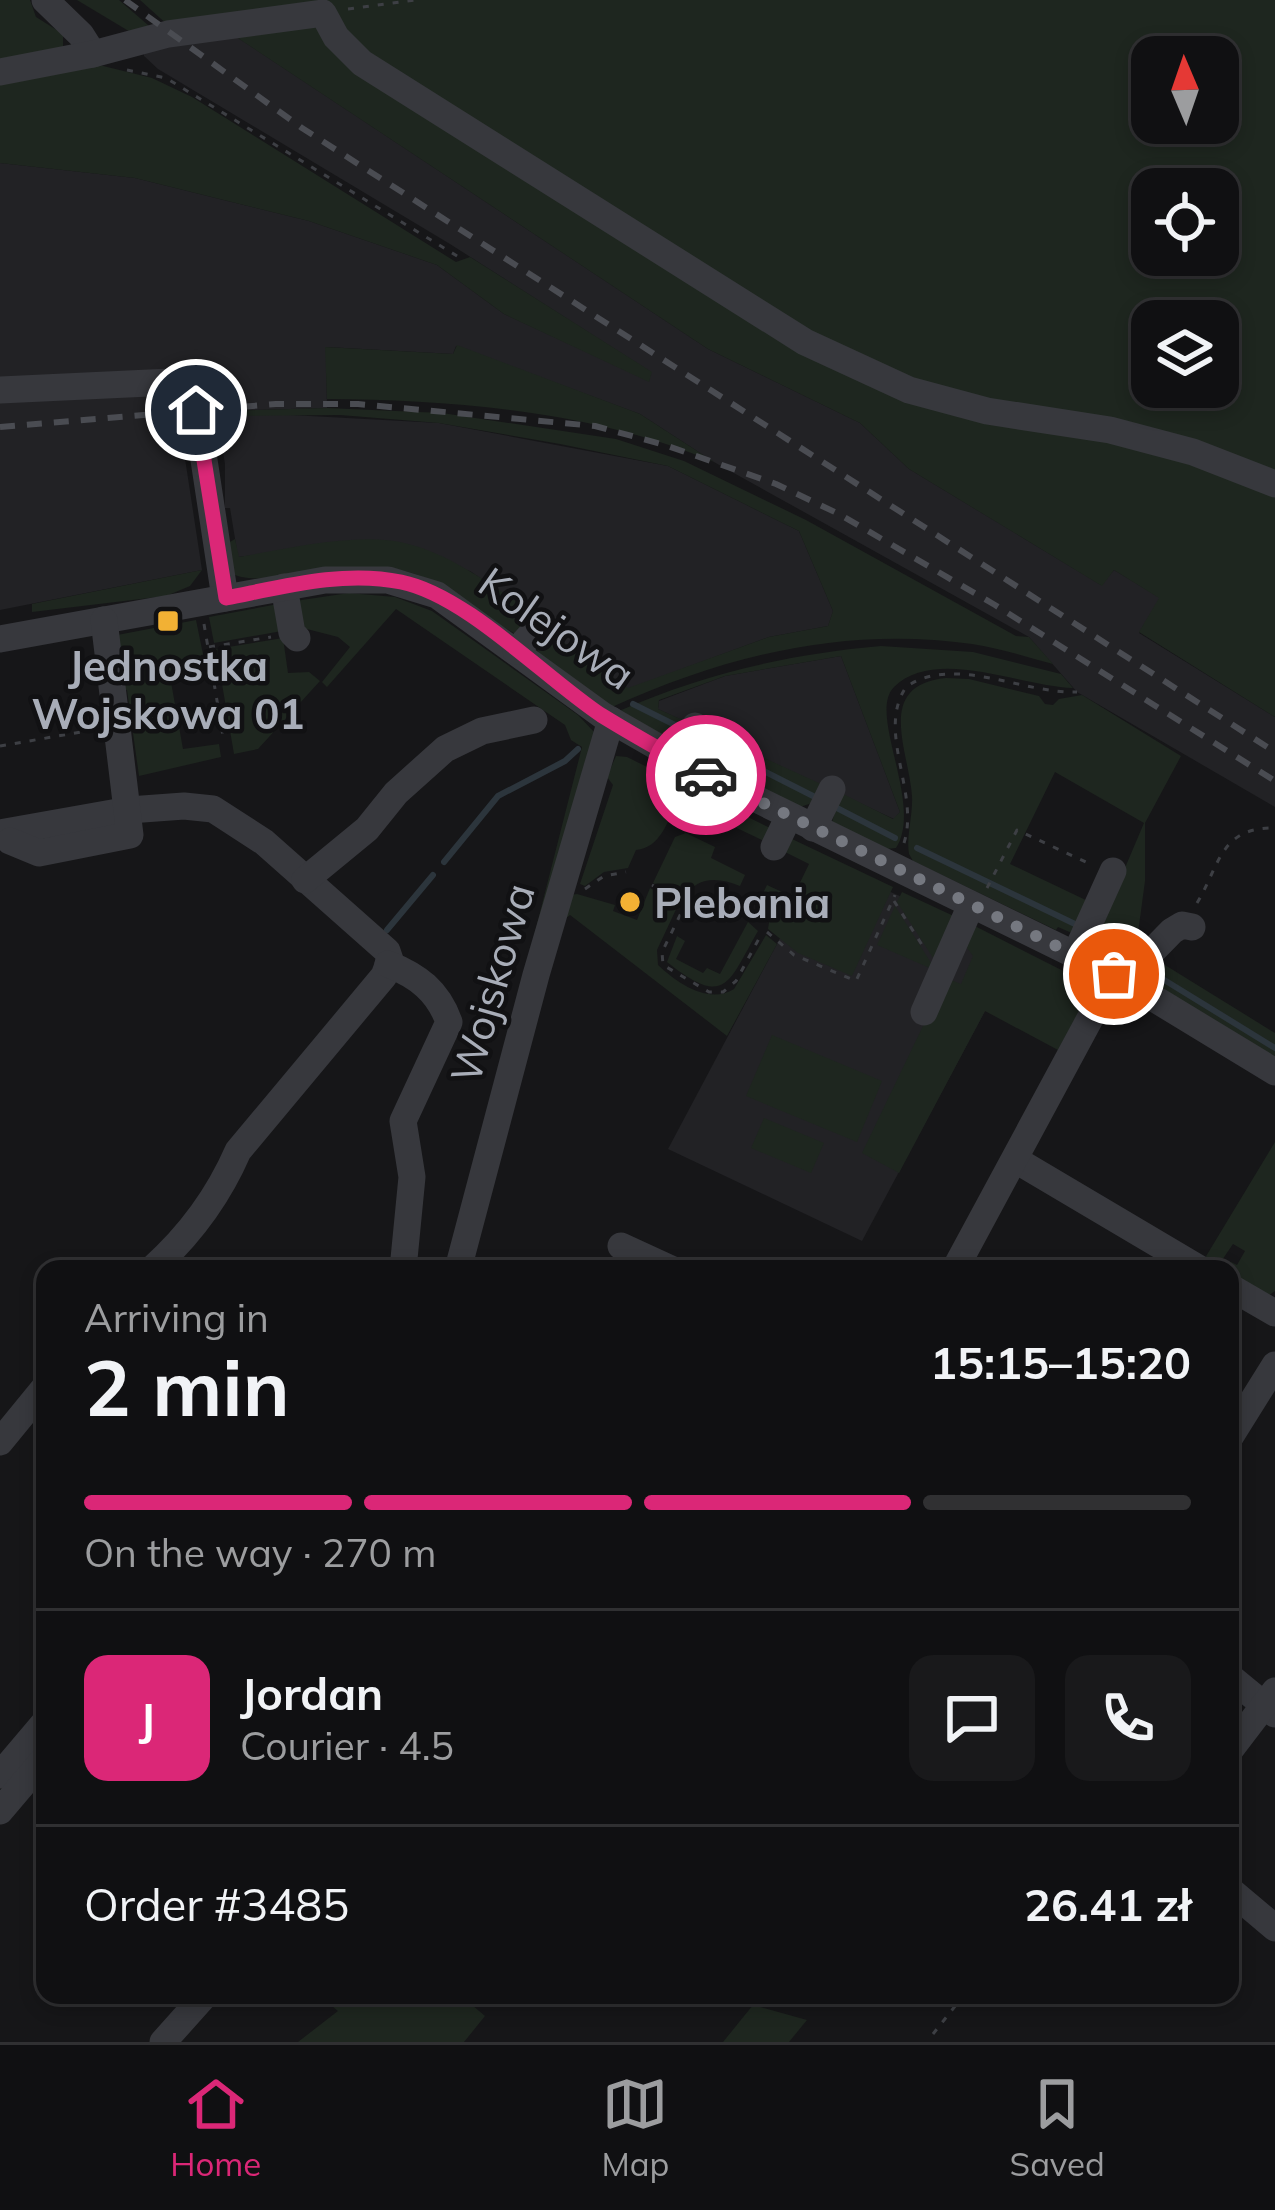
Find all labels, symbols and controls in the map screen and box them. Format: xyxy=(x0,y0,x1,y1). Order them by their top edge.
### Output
north arrow xyxy=(1131,36,1239,144)
map controls xyxy=(1131,36,1239,408)
button: locate xyxy=(1131,168,1239,276)
button: layers xyxy=(1131,300,1239,408)
pin xyxy=(145,359,247,461)
icon: home xyxy=(163,377,229,443)
street label: Kolejowa xyxy=(469,555,645,701)
marker: Jednostka Wojskowa 01 xyxy=(155,608,181,634)
place label: Jednostka Wojskowa 01 xyxy=(31,639,305,740)
courier xyxy=(646,715,766,835)
icon: car xyxy=(673,742,739,808)
place label: Plebania xyxy=(654,876,830,929)
street label: Wojskowa xyxy=(438,877,546,1089)
marker: Plebania xyxy=(617,889,643,915)
pin xyxy=(1063,923,1165,1025)
icon: bag xyxy=(1081,941,1147,1007)
text: Arriving in xyxy=(84,1293,269,1342)
text: 15:15–15:20 xyxy=(930,1334,1191,1390)
text: 2 min xyxy=(84,1338,290,1436)
text: On the way · 270 m xyxy=(84,1528,436,1577)
button: chat xyxy=(909,1655,1035,1781)
button: phone xyxy=(1065,1655,1191,1781)
text: Jordan xyxy=(240,1665,383,1721)
text: J xyxy=(139,1690,155,1746)
text: Courier · 4.5 xyxy=(240,1721,454,1770)
text: Order #3485 xyxy=(84,1876,349,1932)
text: 26.41 zł xyxy=(1024,1876,1191,1932)
tab: Home xyxy=(170,2071,261,2184)
tab: Map xyxy=(601,2071,669,2184)
tab: Saved xyxy=(1010,2071,1105,2184)

